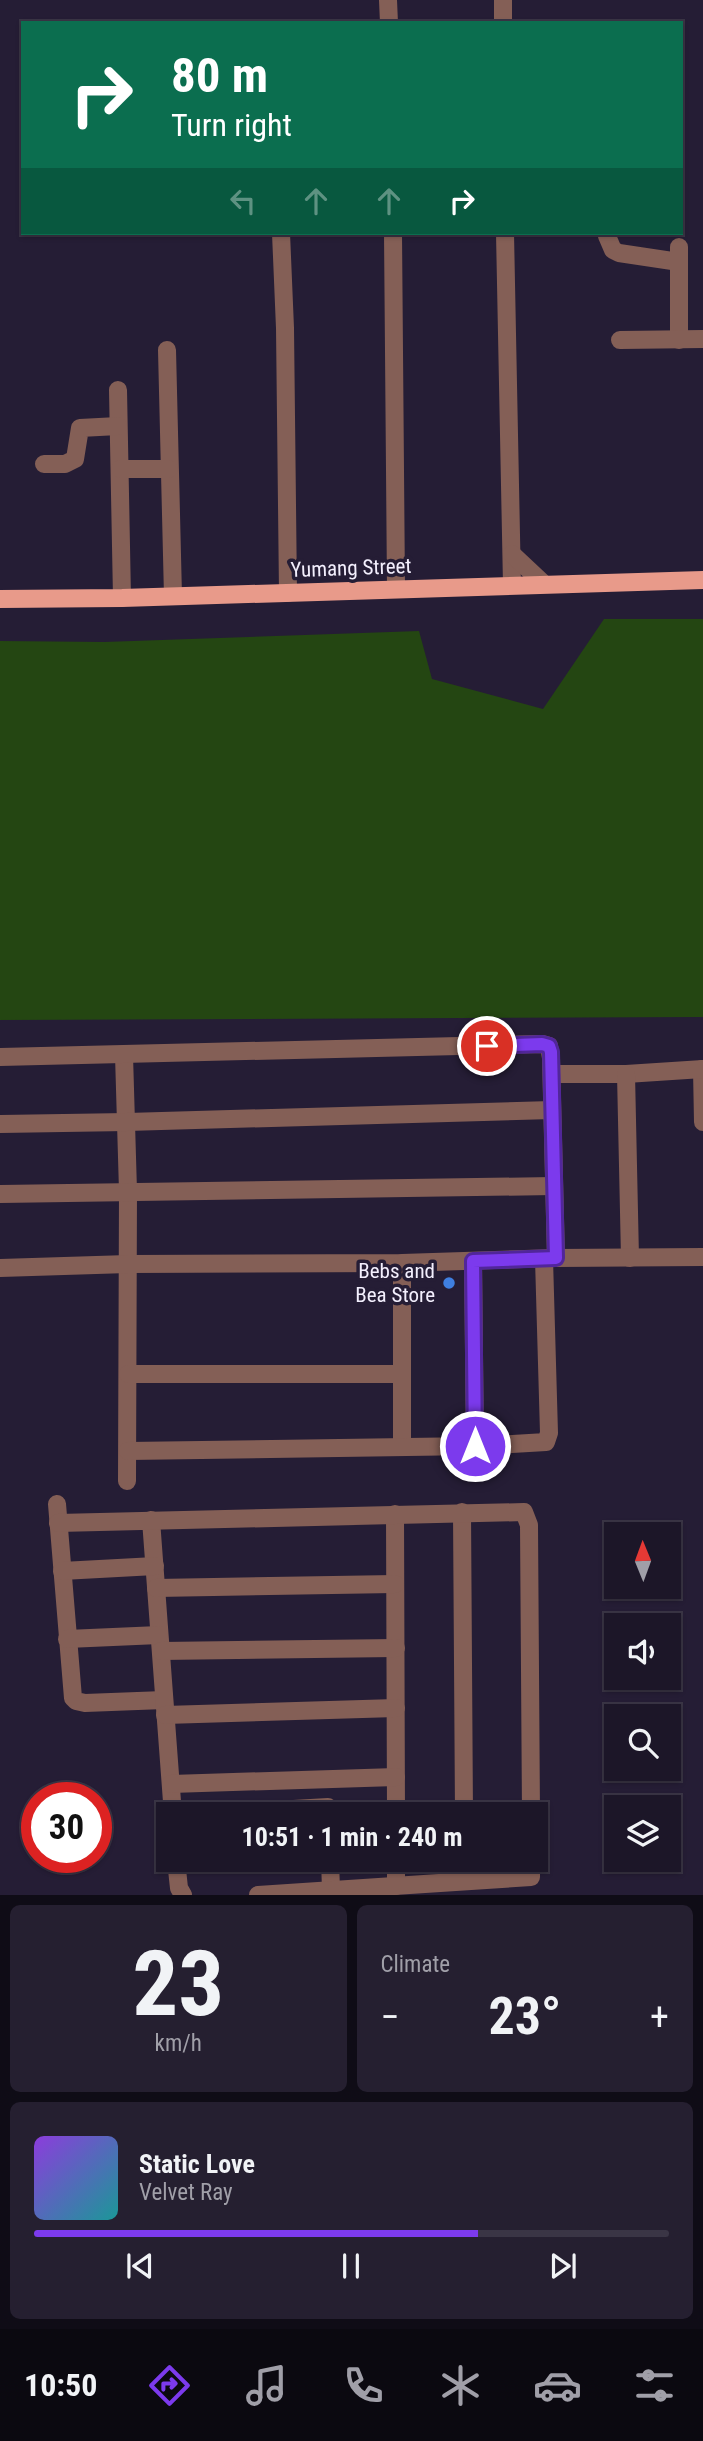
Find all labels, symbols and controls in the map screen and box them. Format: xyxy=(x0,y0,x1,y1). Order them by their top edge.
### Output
text: 80 m xyxy=(171,47,268,104)
icon: right xyxy=(56,49,147,140)
text: Turn right xyxy=(171,106,292,144)
icon: left xyxy=(224,182,262,220)
icon: ahead xyxy=(297,182,335,220)
icon: ahead xyxy=(370,182,408,220)
icon: right xyxy=(443,182,481,220)
street label: Yumang Street xyxy=(290,554,412,582)
pin xyxy=(457,1016,517,1076)
icon: arrive xyxy=(468,1027,506,1065)
place label: Bebs and Bea Store xyxy=(355,1259,435,1307)
marker: Bebs and Bea Store xyxy=(441,1275,457,1291)
position arrow xyxy=(438,1409,512,1483)
north arrow xyxy=(604,1522,681,1600)
map controls xyxy=(604,1522,681,1872)
button: sound xyxy=(604,1613,681,1690)
button: search xyxy=(604,1704,681,1781)
speed limit sign: 30 xyxy=(21,1782,112,1873)
button: layers xyxy=(604,1795,681,1872)
text: 10:51 · 1 min · 240 m xyxy=(242,1822,462,1852)
text: 23 xyxy=(132,1931,224,2037)
text: Climate xyxy=(381,1951,450,1978)
text: 23° xyxy=(488,1986,561,2047)
text: − xyxy=(381,1995,400,2039)
text: + xyxy=(650,1995,669,2039)
text: km/h xyxy=(155,2030,202,2057)
text: Static Love xyxy=(139,2149,255,2179)
text: Velvet Ray xyxy=(139,2179,233,2206)
icon: previous xyxy=(121,2247,159,2285)
icon: pause xyxy=(332,2247,370,2285)
icon: next xyxy=(544,2247,582,2285)
icon: directions xyxy=(145,2361,194,2410)
icon: music xyxy=(242,2361,291,2410)
icon: phone xyxy=(339,2361,388,2410)
icon: climate xyxy=(436,2361,485,2410)
icon: car xyxy=(533,2361,582,2410)
icon: filters xyxy=(630,2361,679,2410)
text: 10:50 xyxy=(24,2366,97,2404)

